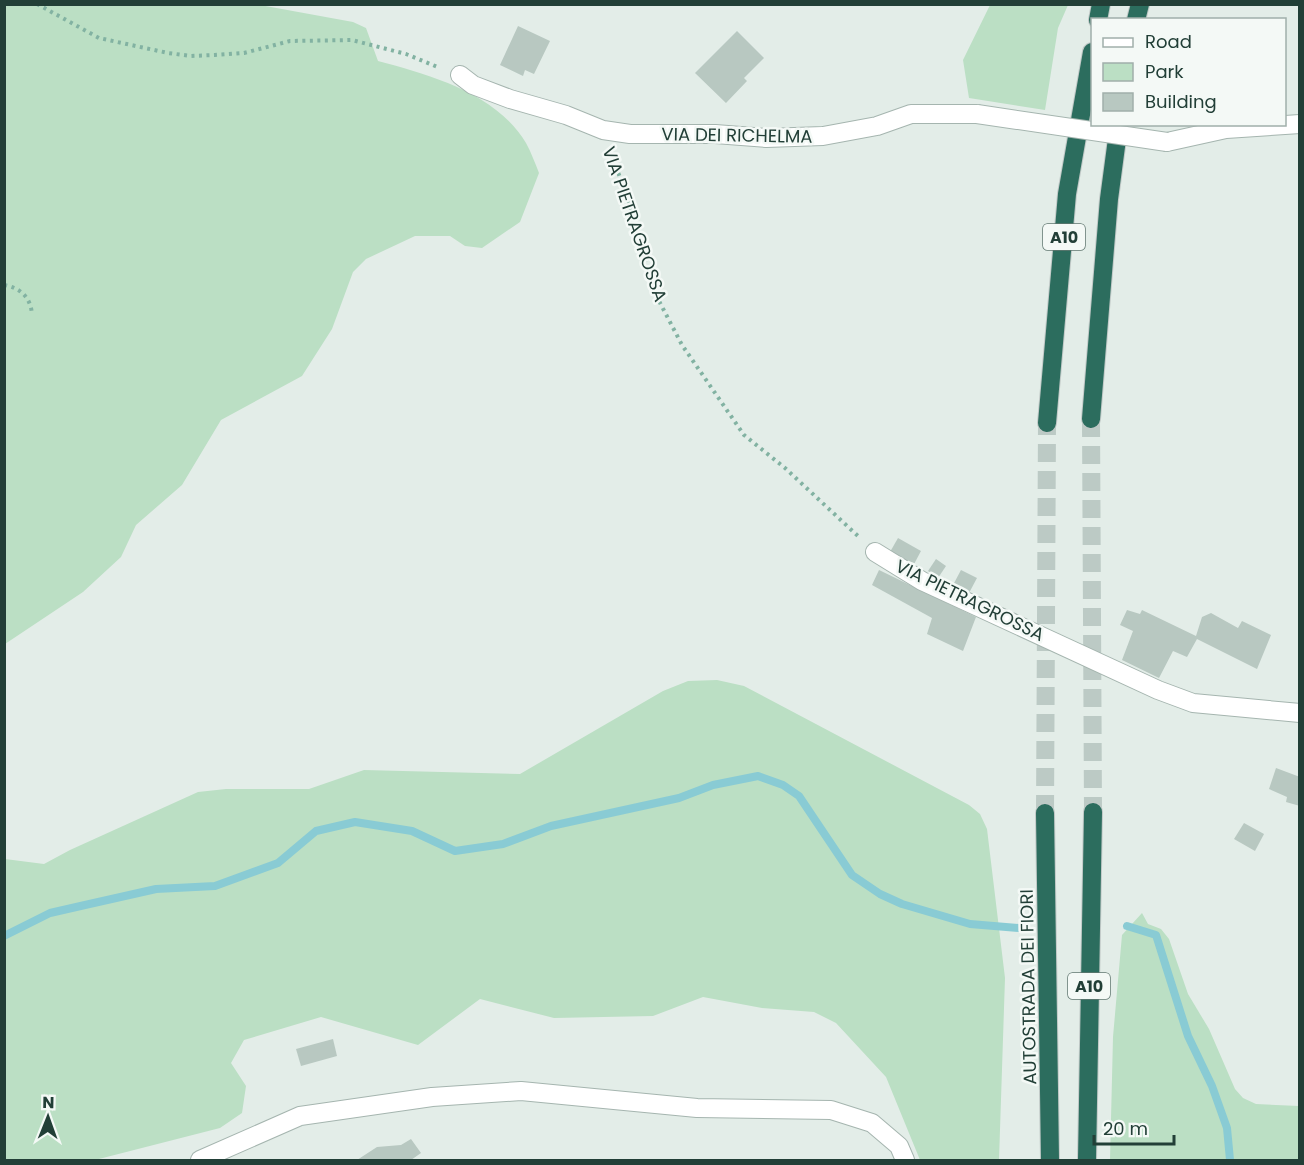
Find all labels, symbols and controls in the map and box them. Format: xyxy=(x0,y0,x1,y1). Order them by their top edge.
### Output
legend xyxy=(1091,18,1286,126)
text: Road xyxy=(1145,29,1192,54)
text: Park xyxy=(1145,59,1184,84)
text: Building xyxy=(1145,89,1217,114)
street label: VIA DEI RICHELMA xyxy=(661,121,813,149)
street label: VIA PIETRAGROSSA xyxy=(597,143,673,305)
road number: A10 xyxy=(1043,224,1085,250)
street label: VIA PIETRAGROSSA xyxy=(891,553,1049,647)
street label: AUTOSTRADA DEI FIORI xyxy=(1014,889,1042,1085)
road number: A10 xyxy=(1068,973,1110,999)
north arrow xyxy=(18,1087,78,1147)
text: N xyxy=(42,1091,54,1114)
scale bar xyxy=(1094,1108,1174,1146)
text: 20 m xyxy=(1103,1116,1148,1141)

